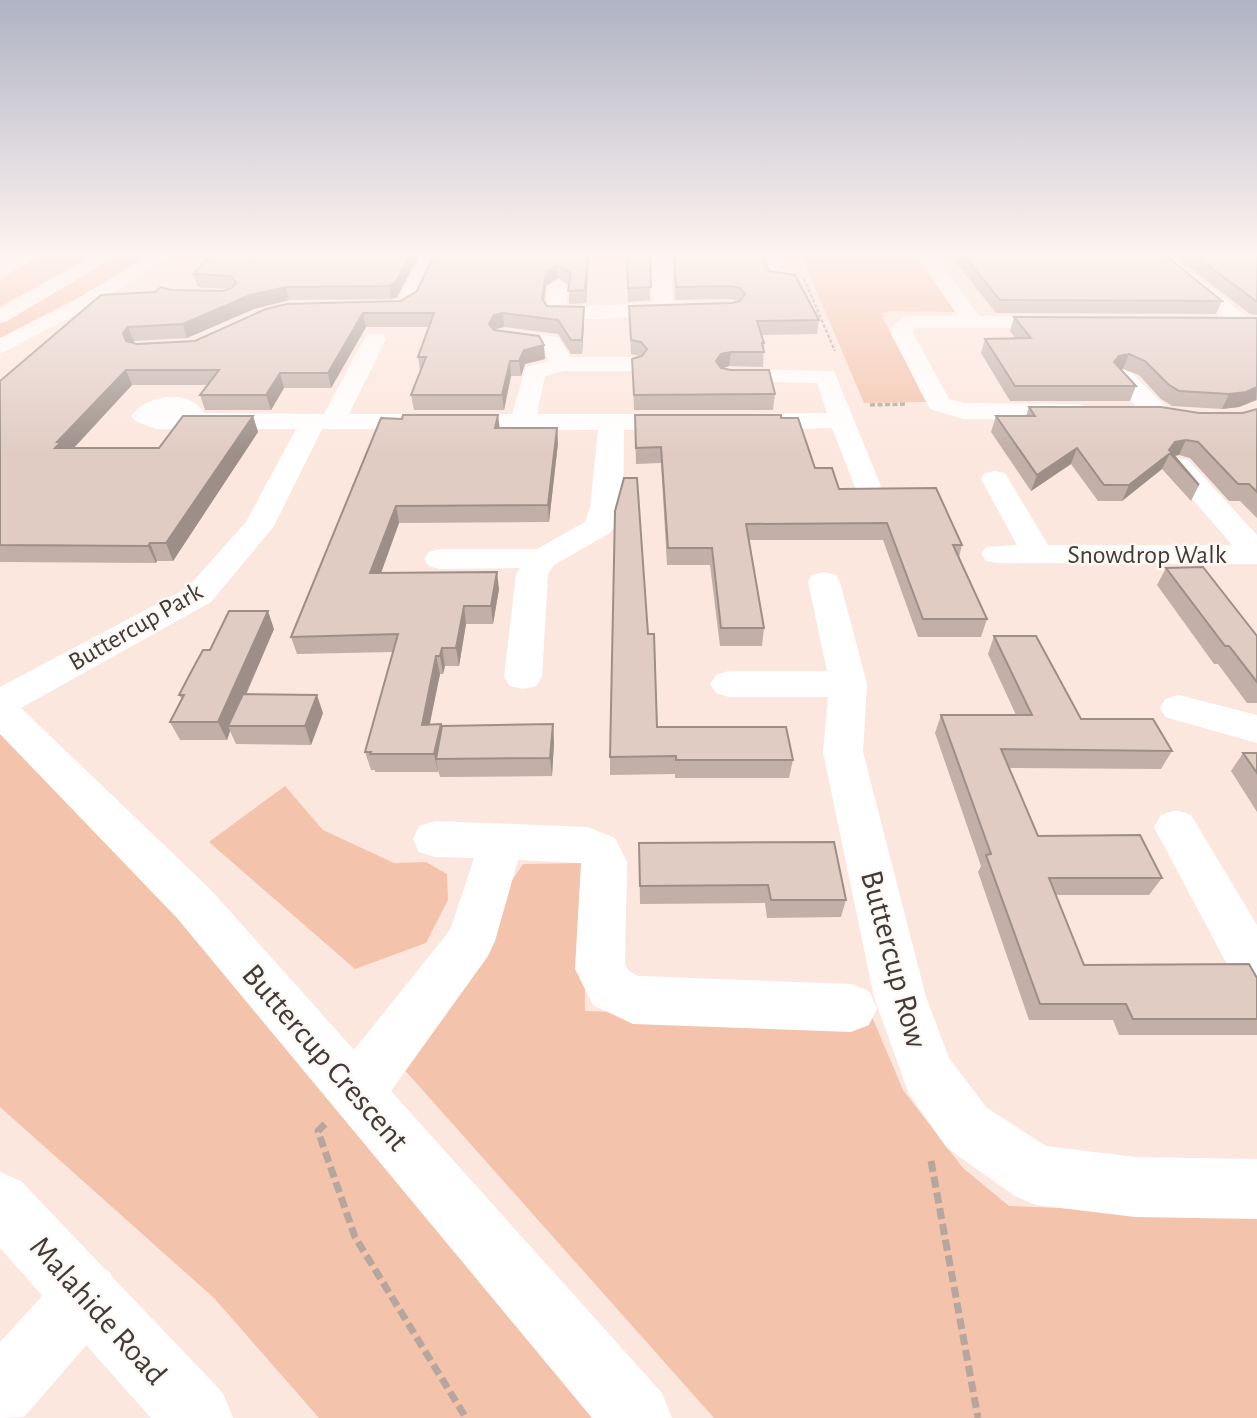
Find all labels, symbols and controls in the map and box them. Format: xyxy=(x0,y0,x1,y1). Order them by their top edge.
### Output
street label: Snowdrop Walk xyxy=(1067,542,1227,568)
street label: Buttercup Park xyxy=(64,578,207,675)
street label: Buttercup Row xyxy=(855,867,933,1052)
street label: Buttercup Crescent xyxy=(236,958,415,1157)
street label: Malahide Road xyxy=(24,1230,173,1391)

